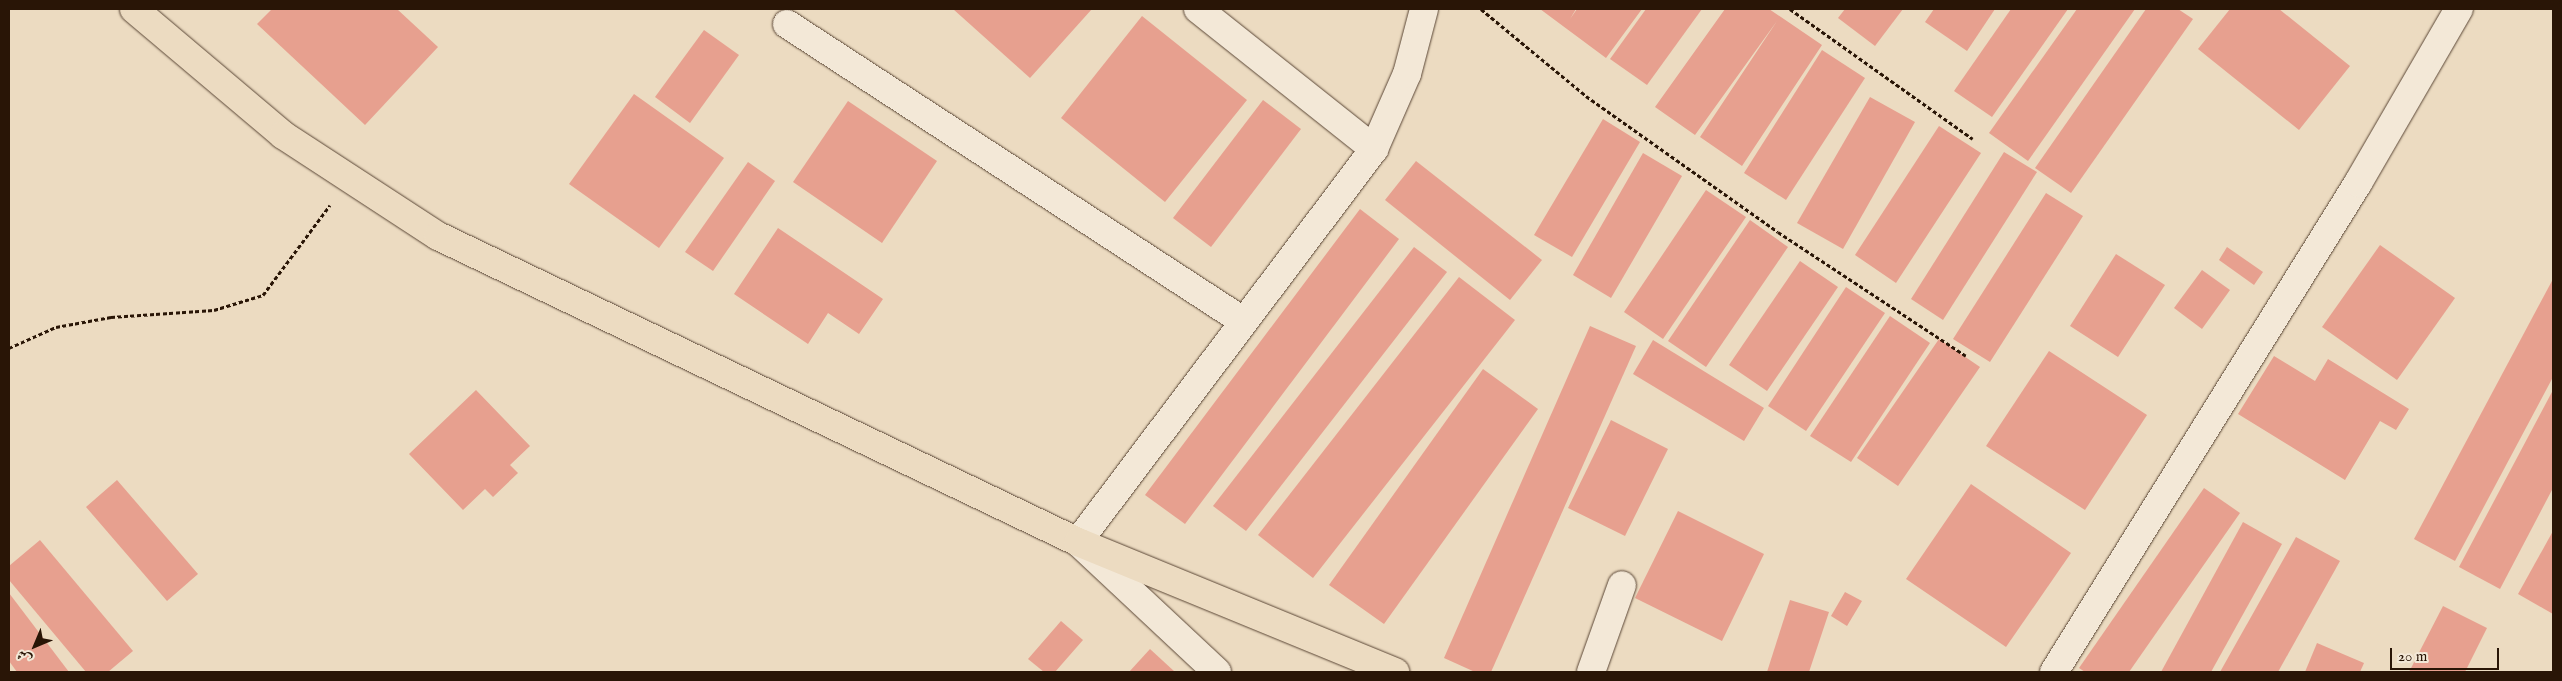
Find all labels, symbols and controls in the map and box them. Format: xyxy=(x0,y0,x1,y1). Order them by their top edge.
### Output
north arrow xyxy=(10,621,60,671)
scale bar xyxy=(2392,638,2501,670)
text: ش xyxy=(13,645,36,668)
text: 20 m xyxy=(2398,647,2427,666)

